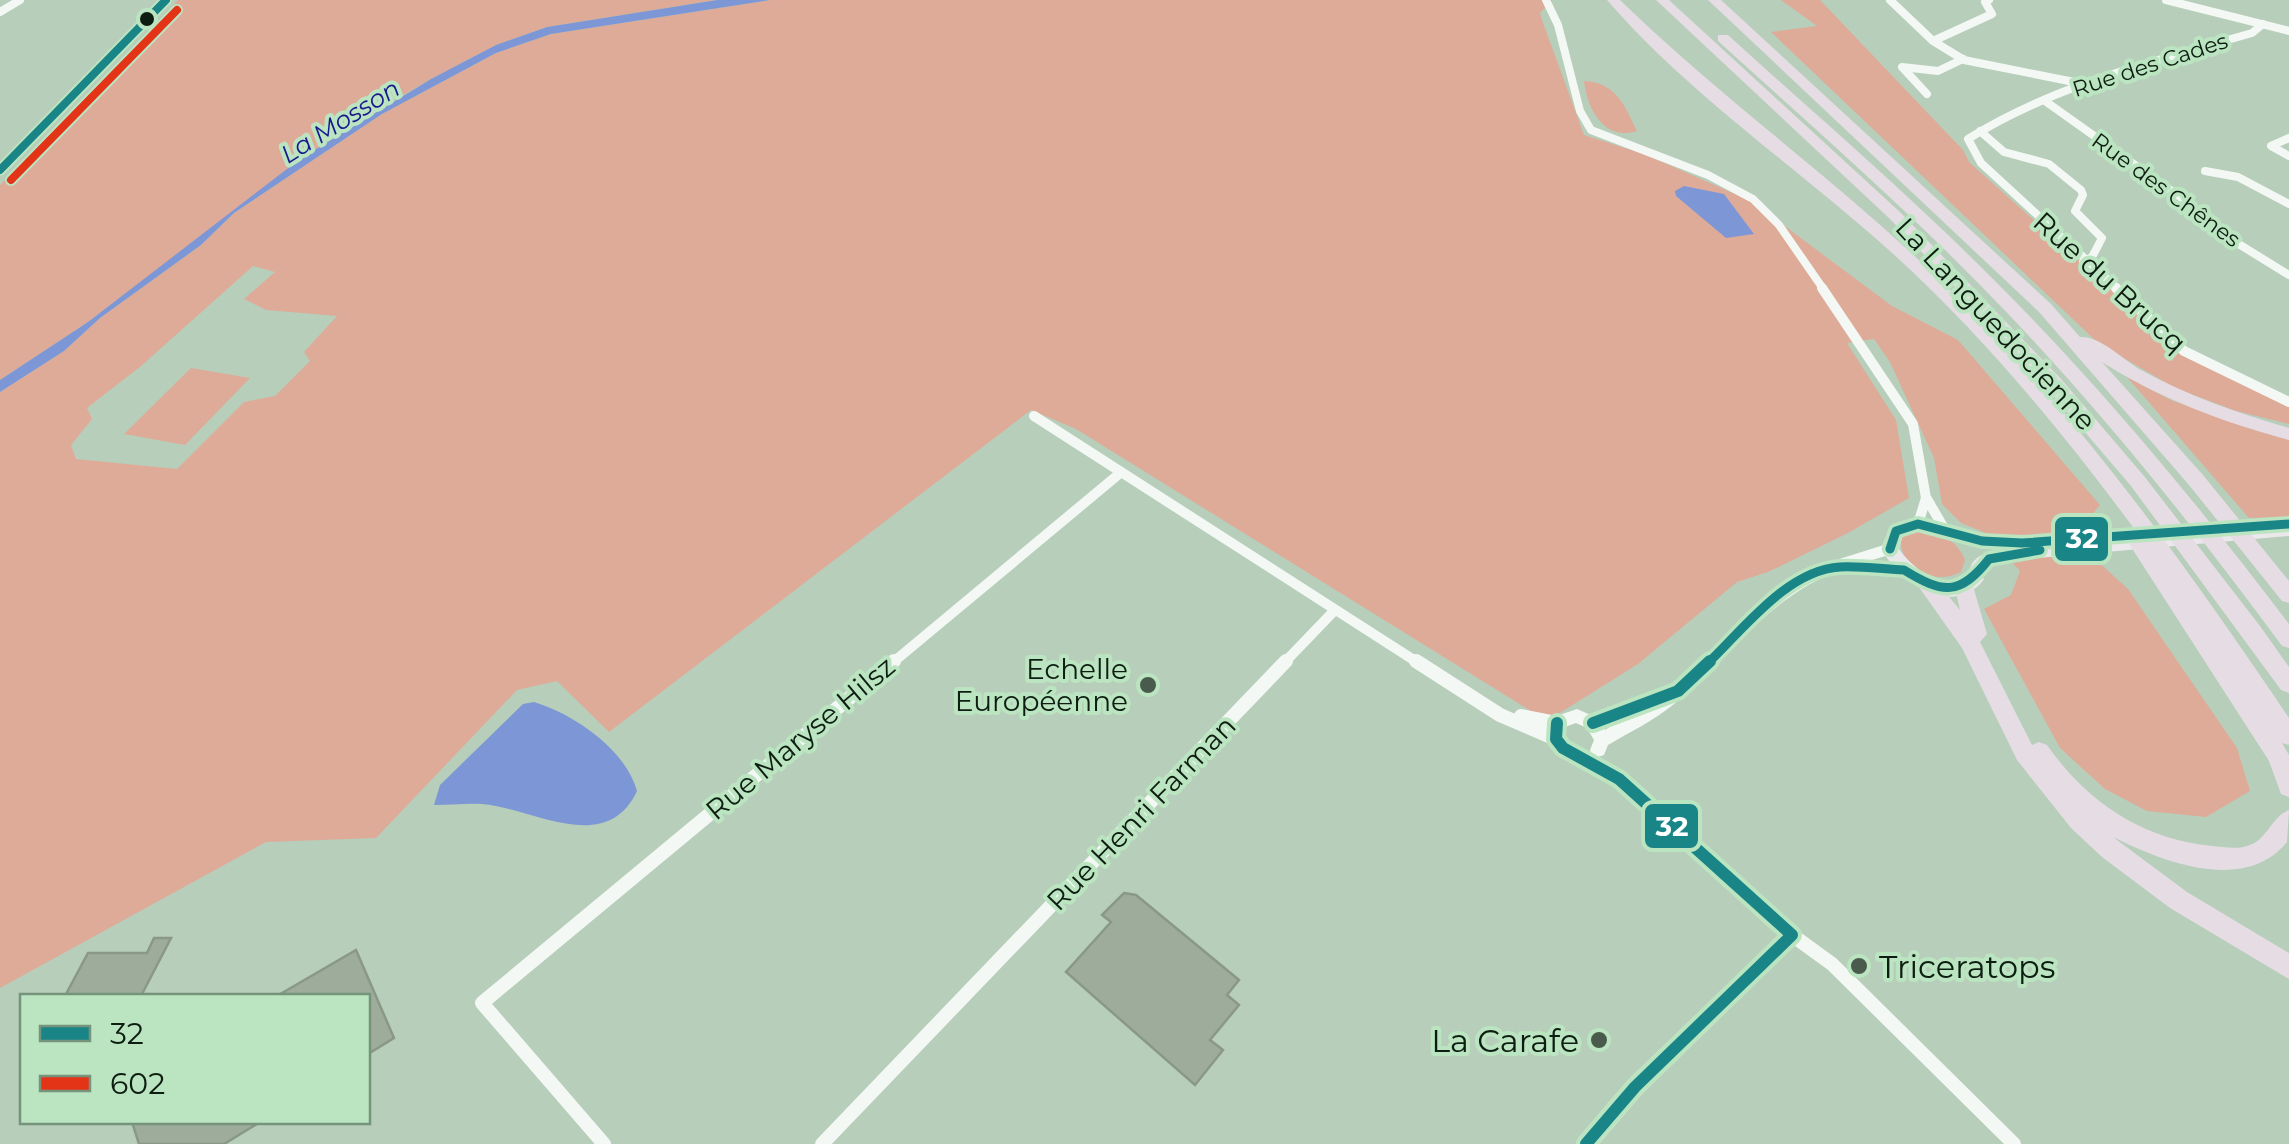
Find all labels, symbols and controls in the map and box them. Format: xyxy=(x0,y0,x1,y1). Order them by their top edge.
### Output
unlabelled marker xyxy=(137,9,157,29)
street label: Rue des Cades xyxy=(2069,27,2231,103)
water label: La Mosson xyxy=(275,73,405,169)
street label: Rue des Chênes xyxy=(2086,127,2246,253)
street label: Rue du Brucq xyxy=(2026,204,2194,360)
street label: La Languedocienne xyxy=(1889,211,2103,437)
line badge: 32 xyxy=(2053,515,2110,563)
text: 32 xyxy=(2065,521,2098,555)
street label: Rue Maryse Hilsz xyxy=(699,649,901,827)
place label: Echelle Européenne xyxy=(955,652,1128,718)
marker: Echelle Européenne xyxy=(1137,674,1159,696)
street label: Rue Henri Farman xyxy=(1039,709,1243,917)
line badge: 32 xyxy=(1643,802,1700,850)
text: 32 xyxy=(1655,809,1688,843)
place label: Triceratops xyxy=(1879,947,2055,986)
marker: Triceratops xyxy=(1848,955,1870,977)
legend xyxy=(20,994,370,1124)
text: 32 xyxy=(110,1015,144,1052)
place label: La Carafe xyxy=(1431,1021,1579,1060)
marker: La Carafe xyxy=(1588,1029,1610,1051)
text: 602 xyxy=(110,1065,165,1102)

